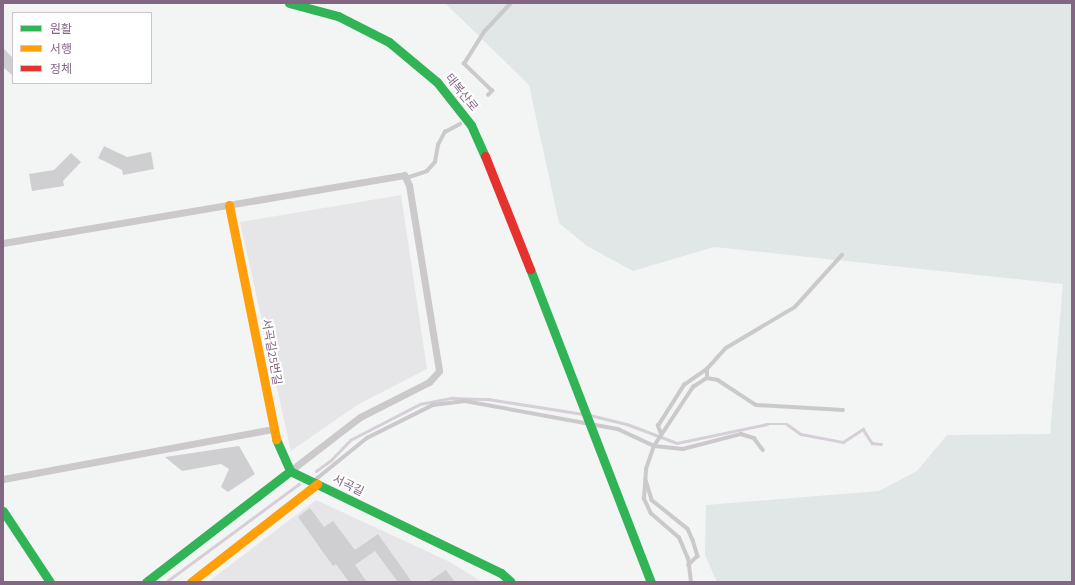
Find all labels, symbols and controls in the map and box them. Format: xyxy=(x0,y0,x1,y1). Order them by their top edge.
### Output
legend xyxy=(12,12,152,84)
text: 원활 xyxy=(50,21,72,38)
text: 서행 xyxy=(50,41,72,58)
text: 정체 xyxy=(50,61,72,78)
street label: 태복산로 xyxy=(442,71,480,115)
street label: 서곡길25번길 xyxy=(258,318,284,386)
street label: 서곡길 xyxy=(330,472,366,500)

